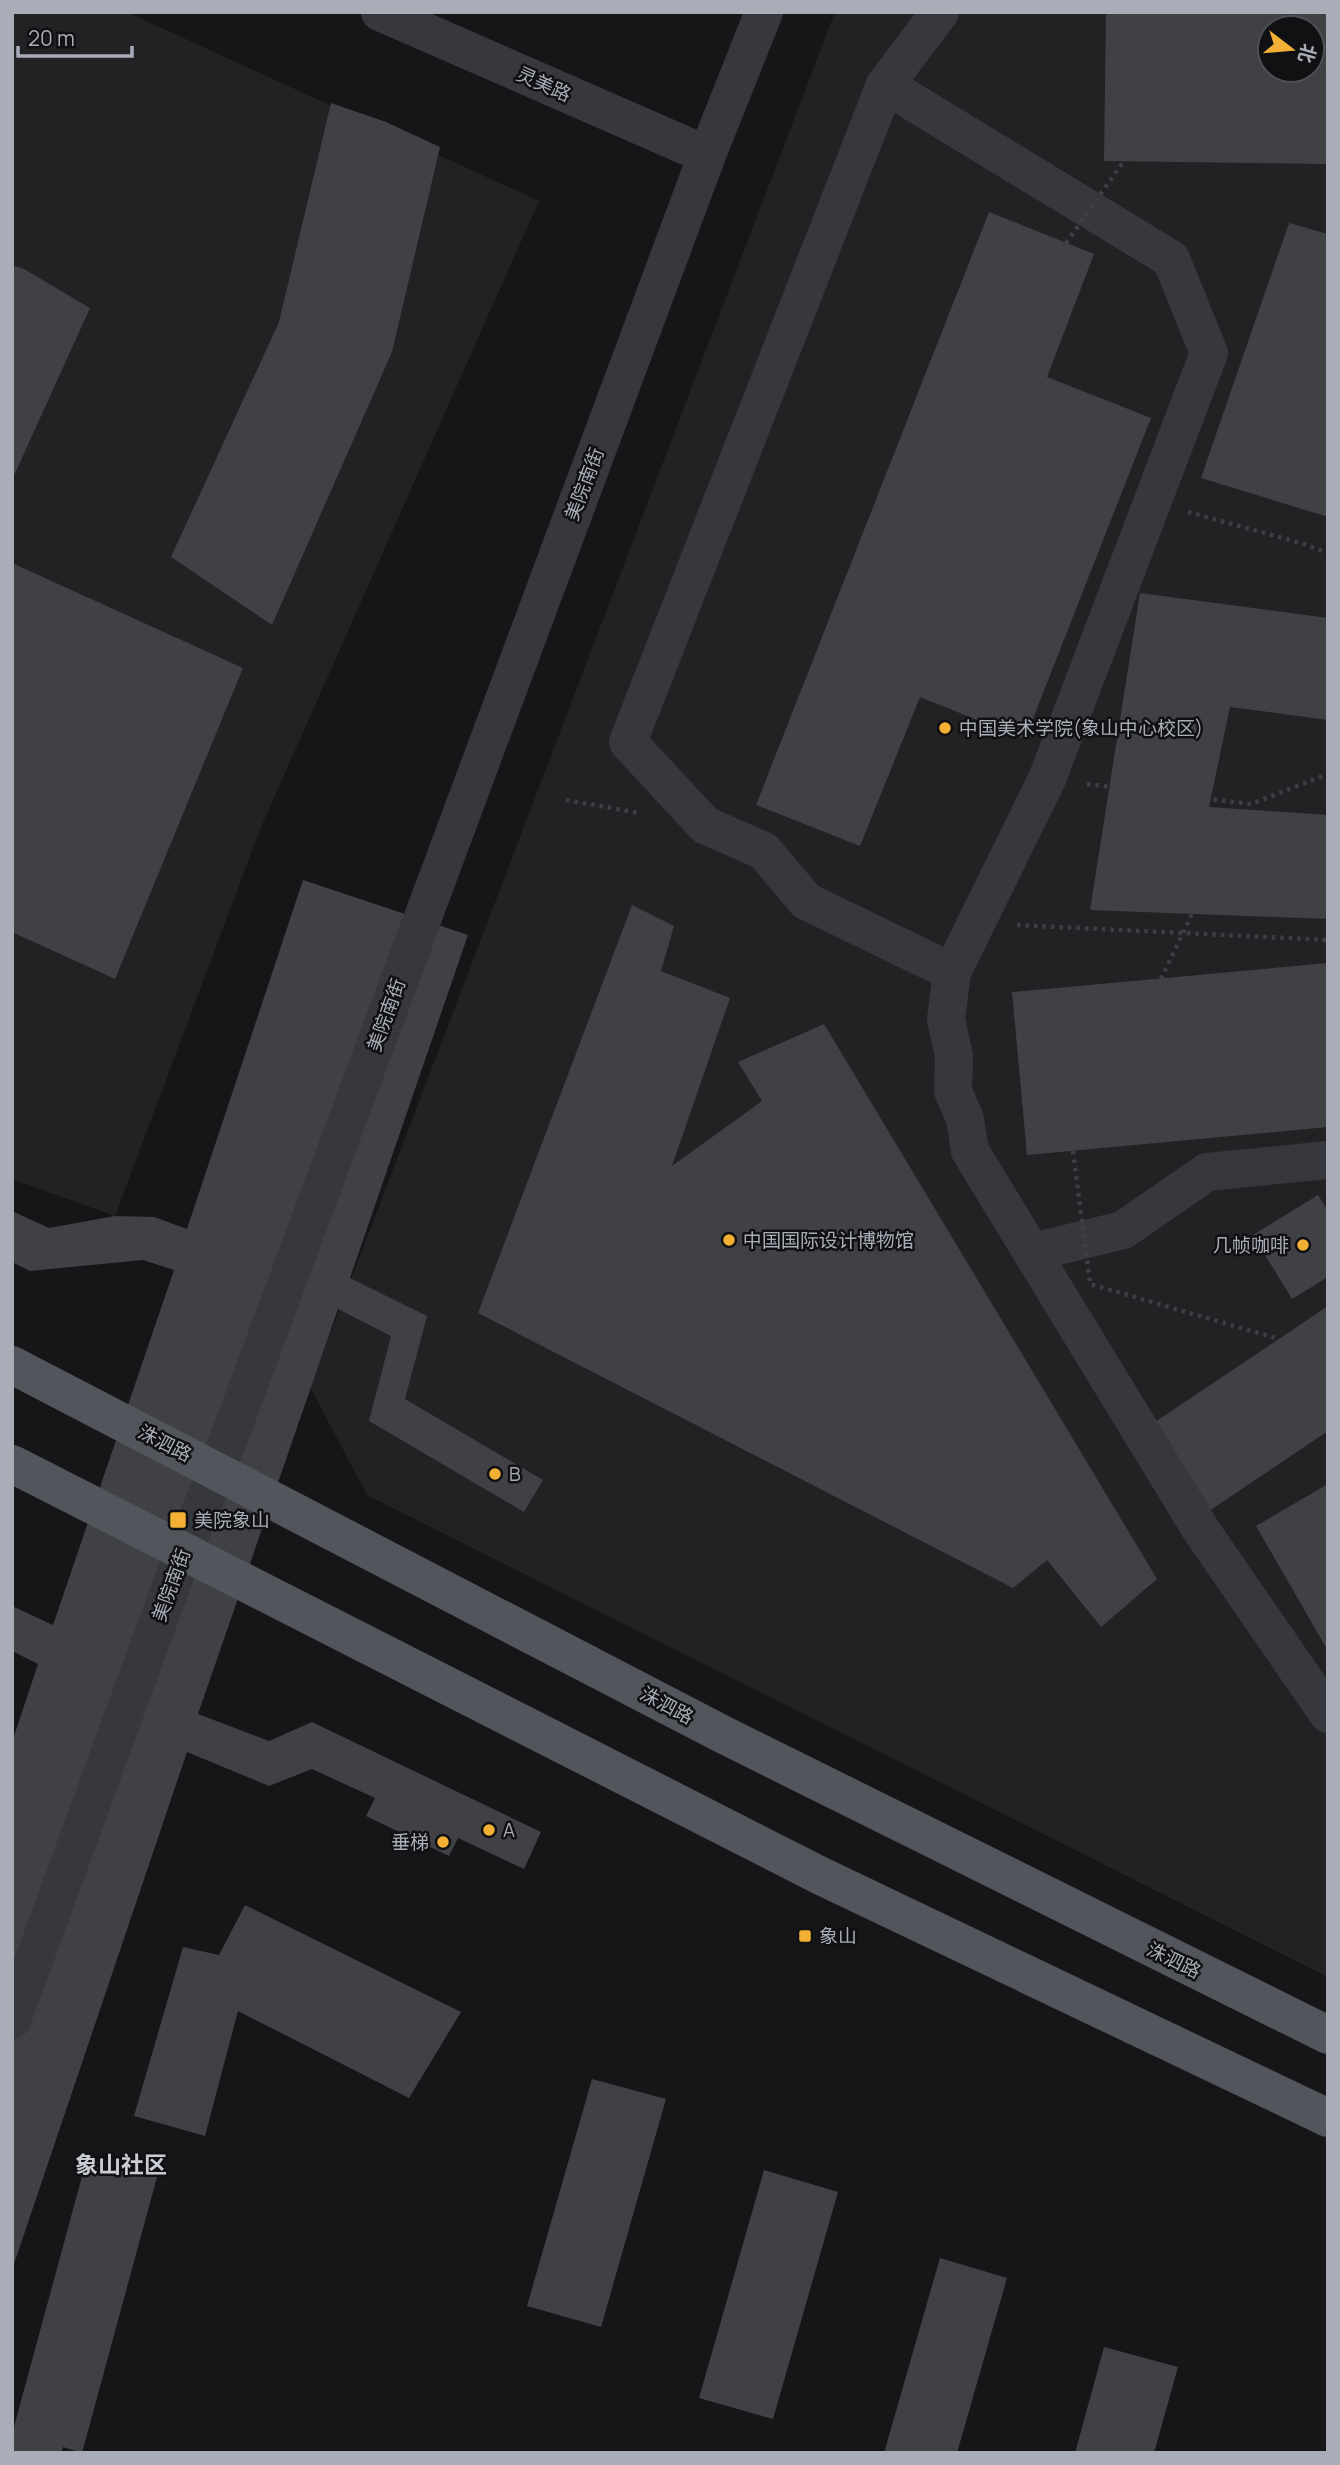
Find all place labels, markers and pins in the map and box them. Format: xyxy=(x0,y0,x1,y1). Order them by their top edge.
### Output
place label: 中国美术学院(象山中心校区) xyxy=(959,715,1203,741)
marker: 中国美术学院(象山中心校区) xyxy=(937,720,953,736)
place label: 中国国际设计博物馆 xyxy=(743,1227,914,1253)
marker: 中国国际设计博物馆 xyxy=(721,1232,737,1248)
place label: 几帧咖啡 xyxy=(1213,1232,1289,1258)
marker: 几帧咖啡 xyxy=(1295,1237,1311,1253)
place label: B xyxy=(509,1461,521,1487)
marker: B xyxy=(487,1466,503,1482)
place label: 美院象山 xyxy=(194,1507,270,1533)
marker: 美院象山 xyxy=(168,1510,188,1530)
place label: A xyxy=(503,1817,515,1843)
marker: A xyxy=(481,1822,497,1838)
place label: 垂梯 xyxy=(391,1829,429,1855)
marker: 垂梯 xyxy=(435,1834,451,1850)
place label: 象山 xyxy=(819,1923,857,1949)
marker: 象山 xyxy=(797,1928,813,1944)

